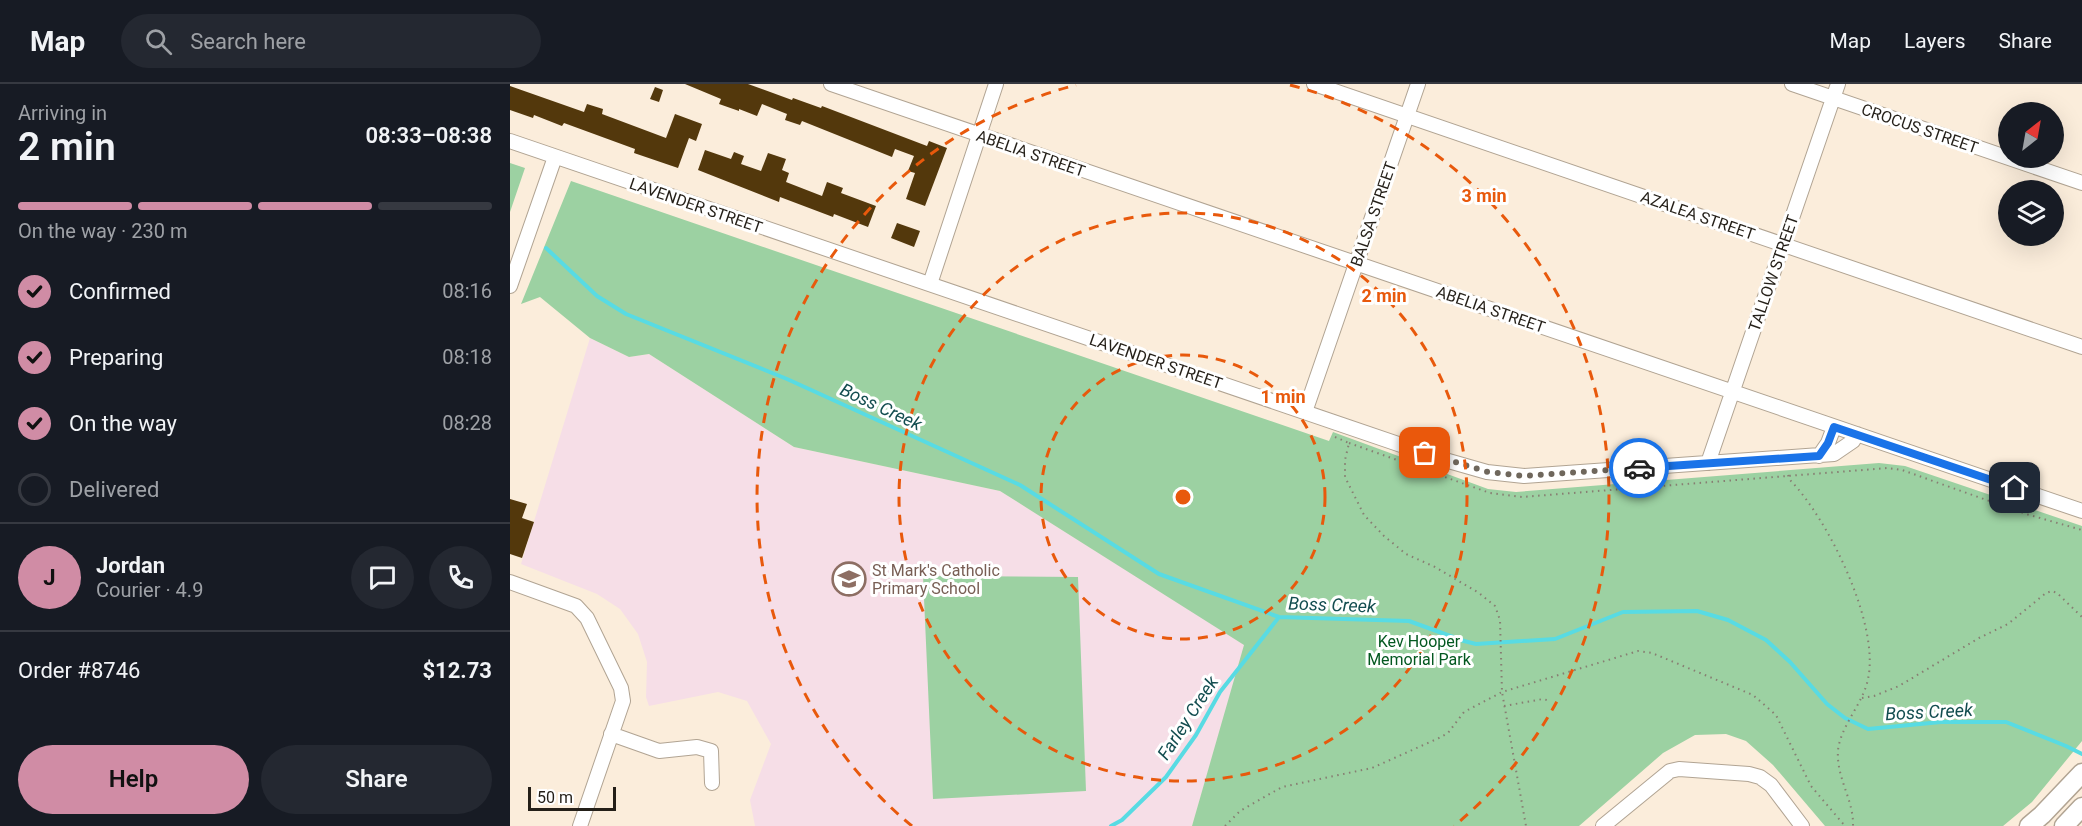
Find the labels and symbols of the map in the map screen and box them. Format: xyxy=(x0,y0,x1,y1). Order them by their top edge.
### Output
street label: CROCUS STREET xyxy=(1859,100,1981,158)
north arrow xyxy=(1998,102,2064,168)
street label: ABELIA STREET xyxy=(974,126,1088,181)
street label: BALSA STREET xyxy=(1347,159,1400,269)
street label: LAVENDER STREET xyxy=(627,174,765,237)
text: 3 min xyxy=(1461,185,1507,206)
street label: AZALEA STREET xyxy=(1638,187,1758,244)
street label: TALLOW STREET xyxy=(1745,212,1802,334)
street label: ABELIA STREET xyxy=(1434,282,1548,337)
text: 2 min xyxy=(1361,285,1407,306)
street label: LAVENDER STREET xyxy=(1087,330,1225,393)
water label: Boss Creek xyxy=(837,378,926,435)
text: 1 min xyxy=(1260,386,1306,407)
pin xyxy=(1399,427,1450,478)
courier xyxy=(1609,438,1669,498)
pin xyxy=(1989,462,2040,513)
centre of rings xyxy=(1173,487,1193,507)
school or university icon: St Mark's Catholic Primary School xyxy=(831,561,867,597)
place label: St Mark's Catholic Primary School xyxy=(872,561,1000,598)
water label: Boss Creek xyxy=(1288,592,1377,617)
park label: Kev Hooper Memorial Park xyxy=(1367,632,1472,669)
water label: Farley Creek xyxy=(1153,671,1223,763)
water label: Boss Creek xyxy=(1885,699,1974,724)
scale bar xyxy=(528,784,616,812)

